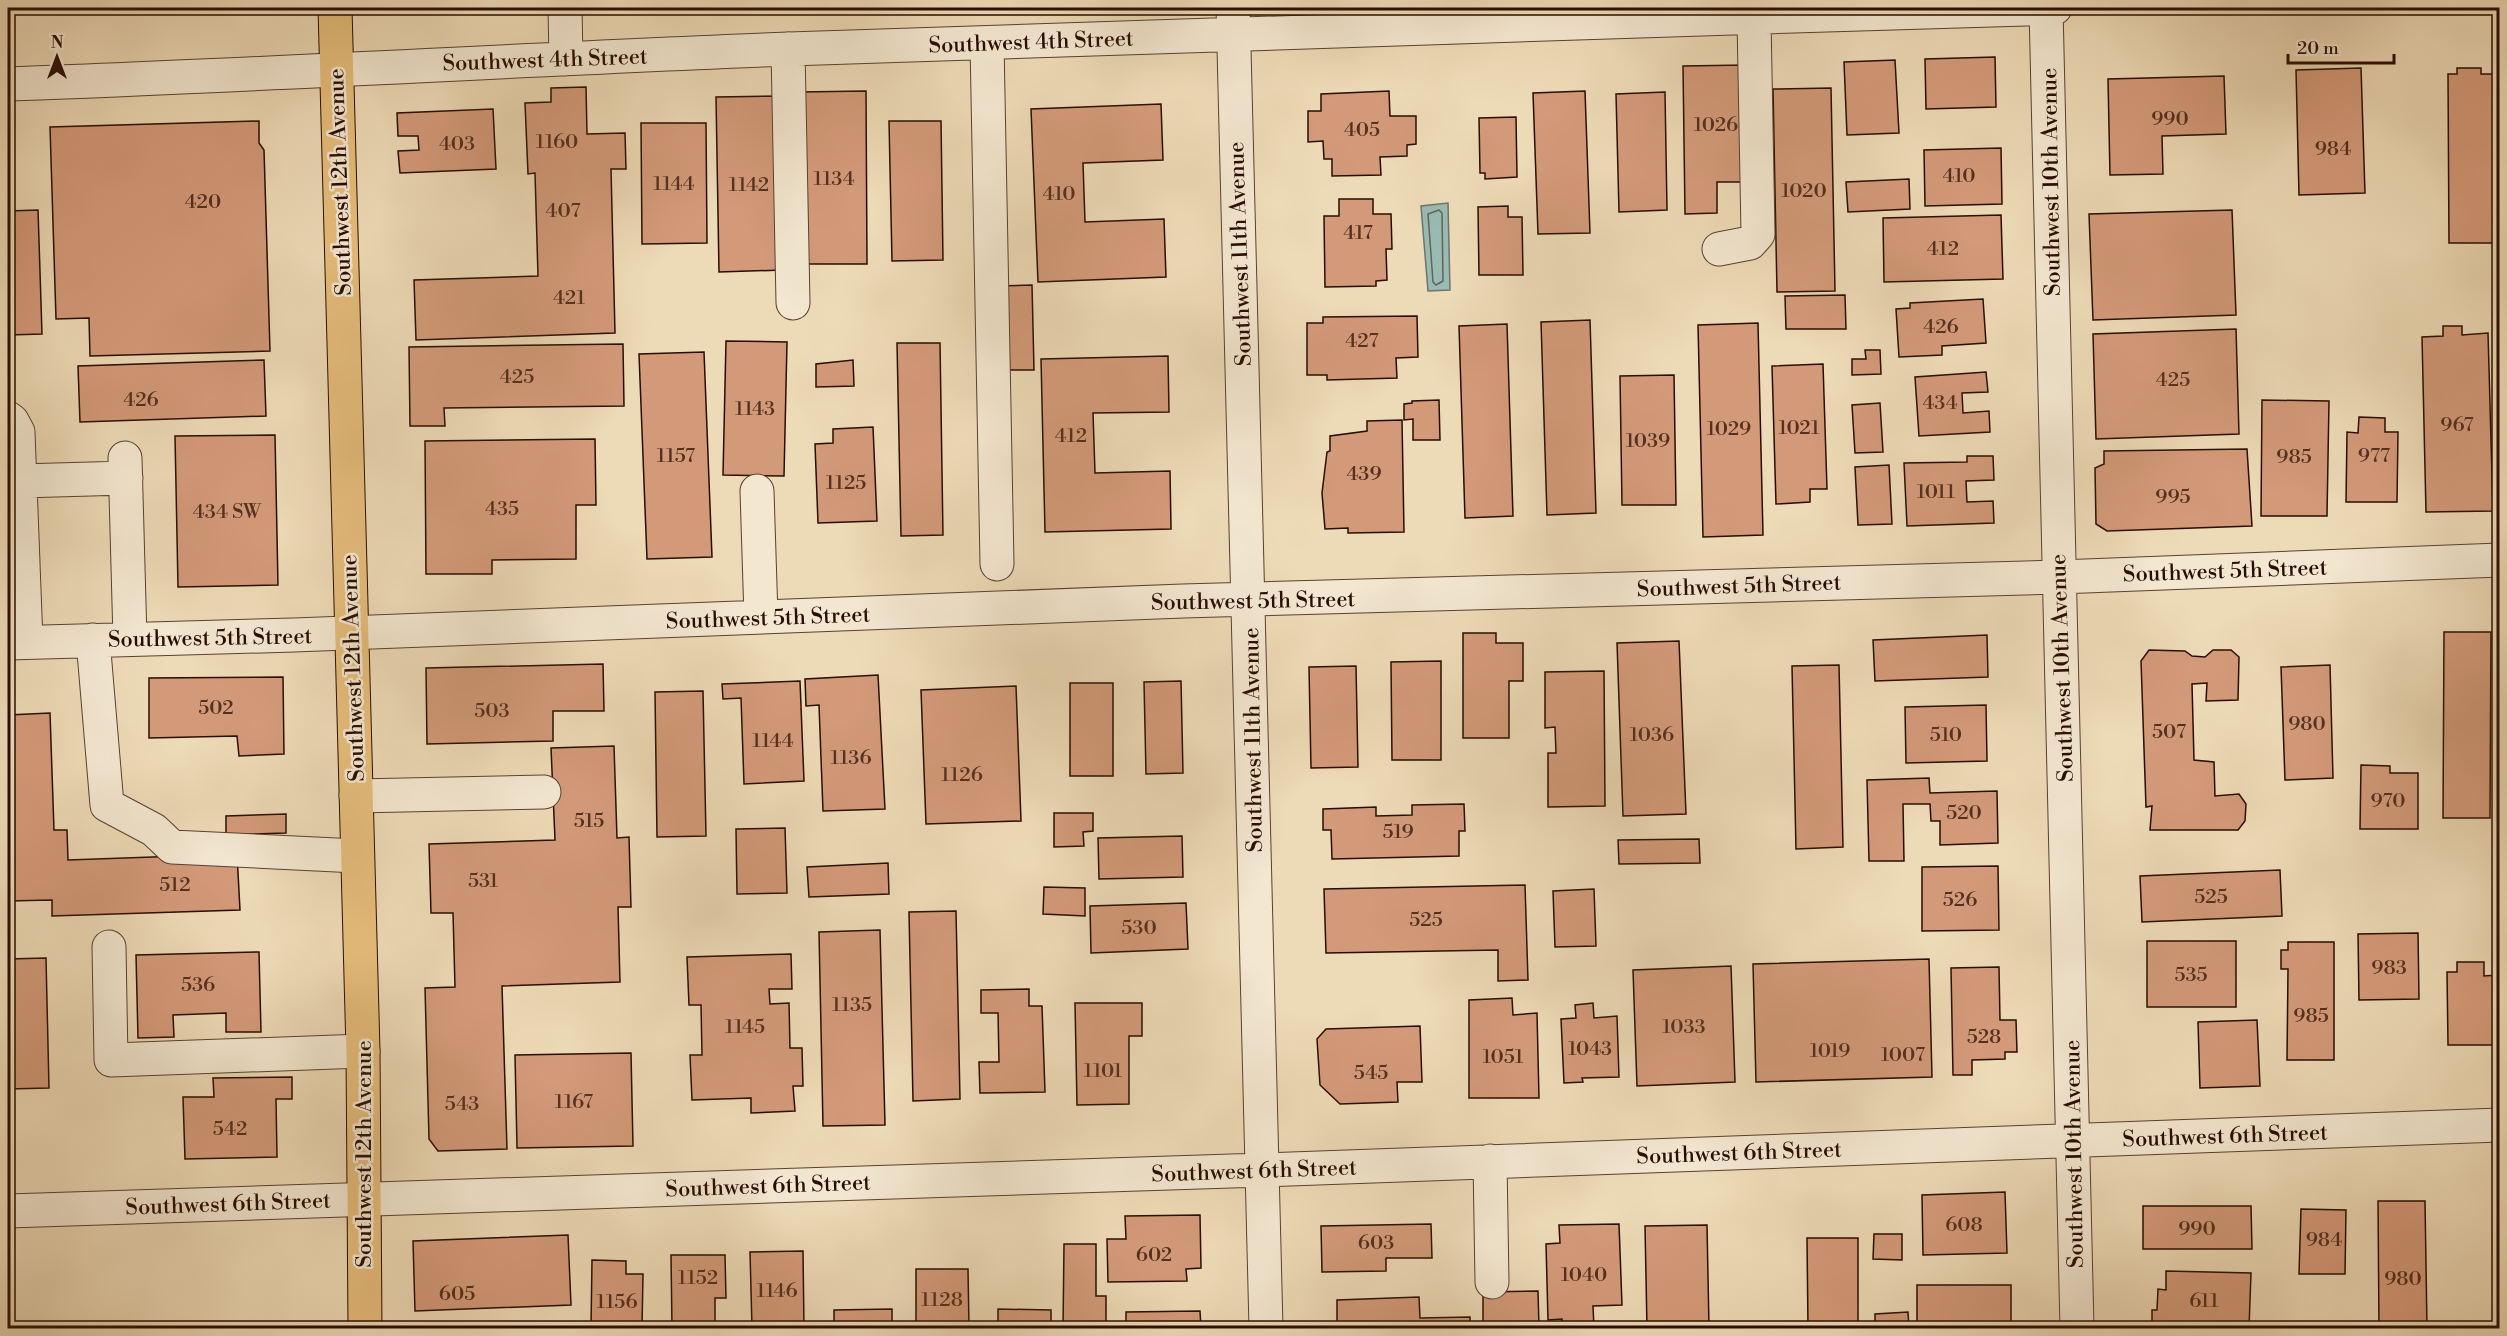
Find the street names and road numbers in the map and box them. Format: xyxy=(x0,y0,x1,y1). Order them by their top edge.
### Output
street label: Southwest 4th Street xyxy=(928,25,1134,60)
street label: Southwest 4th Street xyxy=(442,43,648,78)
street label: Southwest 12th Avenue xyxy=(323,68,358,296)
street label: Southwest 10th Avenue xyxy=(2036,68,2067,296)
street label: Southwest 11th Avenue xyxy=(1223,141,1258,367)
street label: Southwest 10th Avenue xyxy=(2045,553,2080,783)
street label: Southwest 12th Avenue xyxy=(336,554,371,782)
street label: Southwest 5th Street xyxy=(2122,554,2328,589)
street label: Southwest 5th Street xyxy=(1636,569,1842,604)
street label: Southwest 5th Street xyxy=(1151,586,1356,617)
street label: Southwest 5th Street xyxy=(665,601,871,636)
street label: Southwest 5th Street xyxy=(108,623,313,654)
street label: Southwest 11th Avenue xyxy=(1238,627,1269,853)
street label: Southwest 12th Avenue xyxy=(351,1040,378,1268)
street label: Southwest 10th Avenue xyxy=(2059,1040,2090,1268)
street label: Southwest 6th Street xyxy=(2122,1119,2328,1154)
street label: Southwest 6th Street xyxy=(1636,1136,1842,1171)
street label: Southwest 6th Street xyxy=(1151,1154,1357,1189)
street label: Southwest 6th Street xyxy=(665,1169,871,1204)
street label: Southwest 6th Street xyxy=(125,1187,331,1222)

